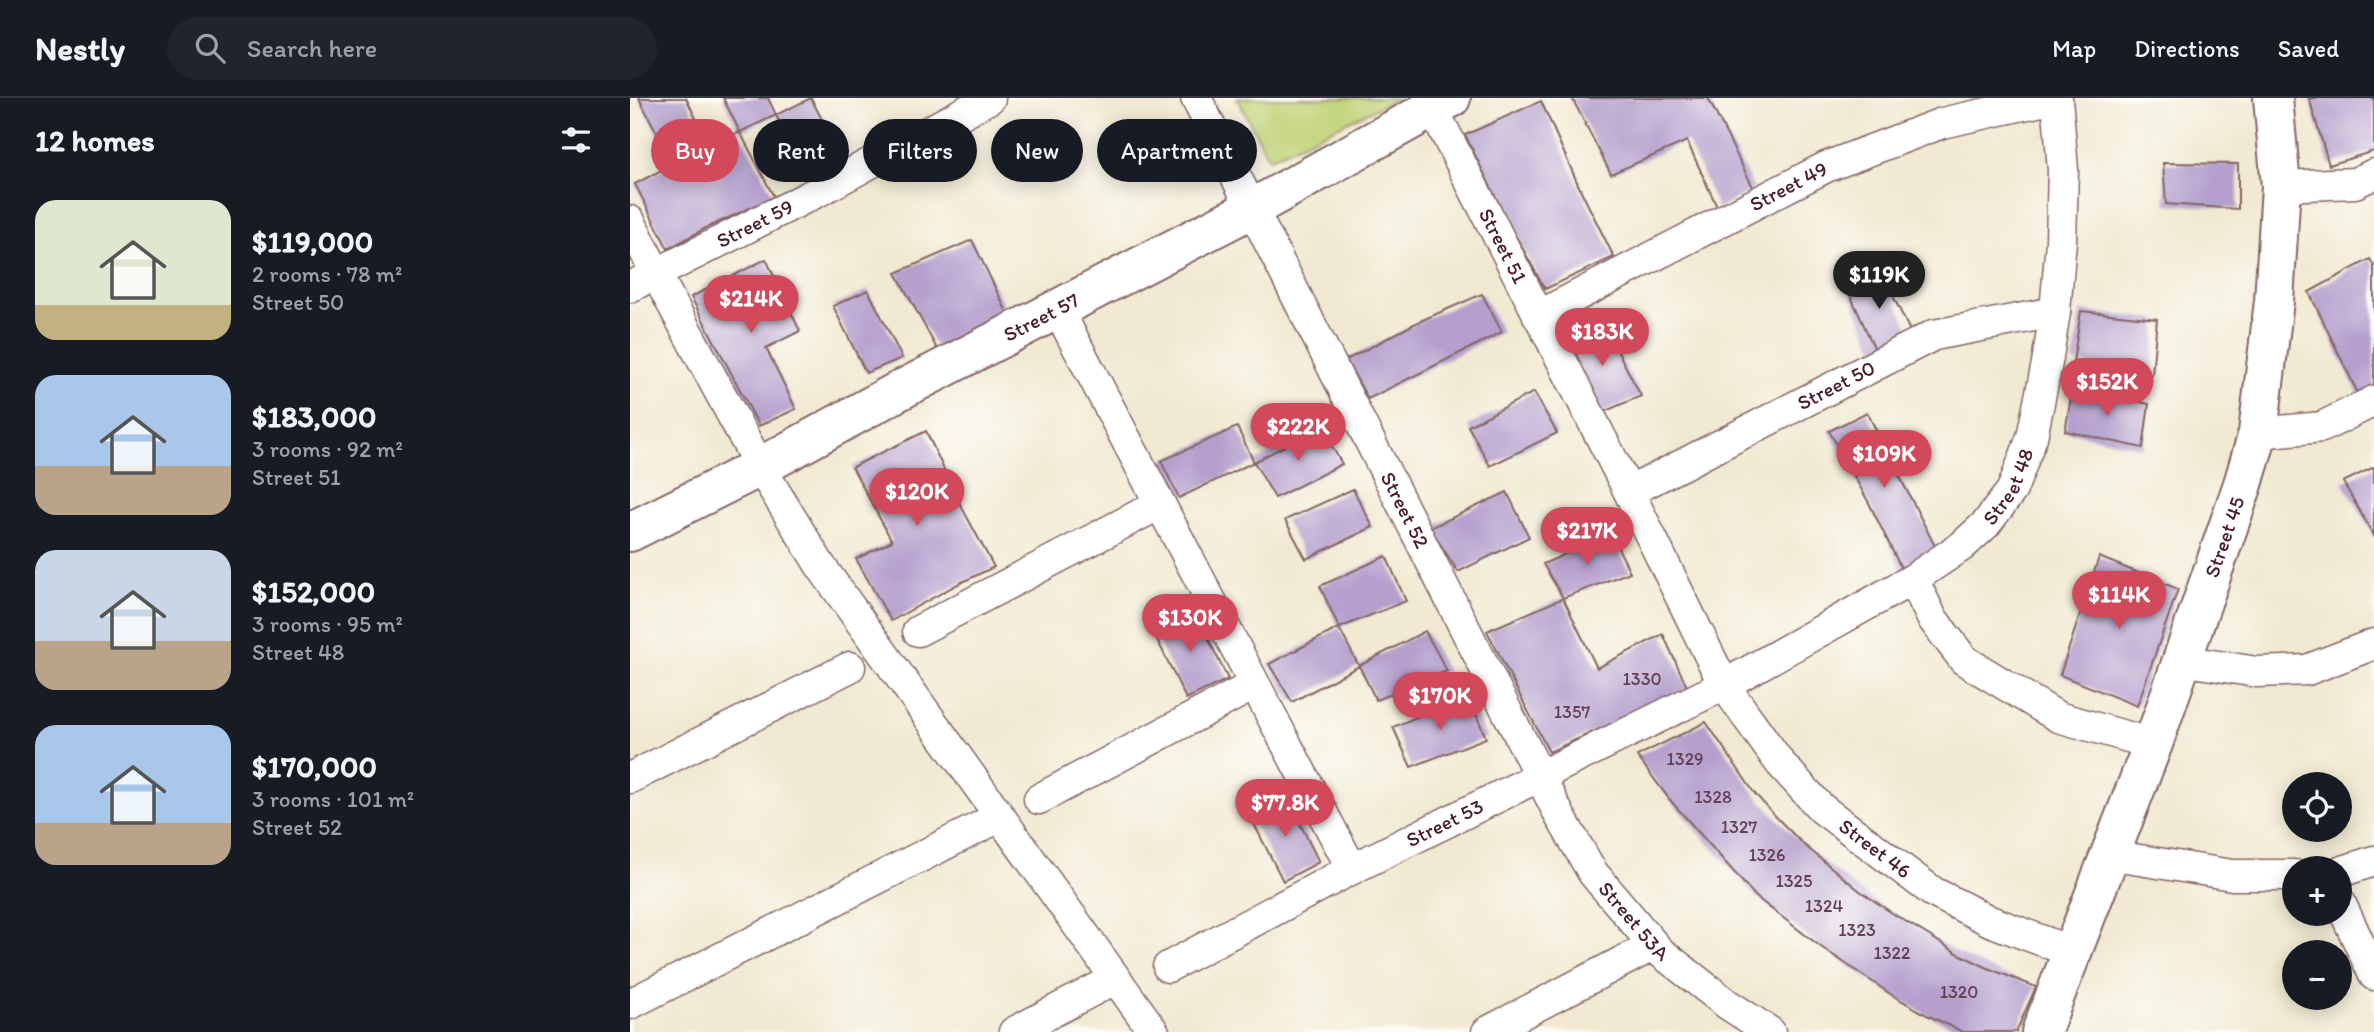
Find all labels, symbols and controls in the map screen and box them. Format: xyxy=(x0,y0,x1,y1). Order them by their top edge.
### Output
search box xyxy=(167,17,657,80)
text: Nestly xyxy=(35,29,125,68)
icon: search xyxy=(191,29,229,67)
text: Search here xyxy=(247,32,377,64)
text: Map xyxy=(2052,34,2096,63)
text: Directions xyxy=(2134,34,2240,63)
text: Saved xyxy=(2278,34,2339,63)
chip: Buy xyxy=(651,119,739,182)
chip: Rent xyxy=(753,119,849,182)
chip: Filters xyxy=(863,119,977,182)
chip: New xyxy=(991,119,1083,182)
chip: Apartment xyxy=(1097,119,1257,182)
icon: filters xyxy=(557,121,595,159)
text: 12 homes xyxy=(35,122,155,159)
street label: Street 49 xyxy=(1745,156,1831,216)
street label: Street 59 xyxy=(712,193,797,253)
street label: Street 51 xyxy=(1474,204,1533,288)
text: $119,000 xyxy=(252,223,373,260)
icon: home xyxy=(91,228,175,312)
pin: $119K xyxy=(1830,252,1928,311)
text: 2 rooms · 78 m² xyxy=(252,260,402,288)
text: $119K xyxy=(1849,260,1909,288)
pin: $214K xyxy=(702,275,800,335)
text: $214K xyxy=(720,284,782,312)
street label: Street 57 xyxy=(999,287,1083,347)
text: Street 50 xyxy=(252,288,344,316)
pin: $183K xyxy=(1553,308,1651,368)
text: $183K xyxy=(1571,317,1633,345)
street label: Street 50 xyxy=(1793,355,1879,415)
pin: $152K xyxy=(2058,358,2156,418)
text: $152K xyxy=(2076,367,2138,395)
text: $183,000 xyxy=(252,398,376,435)
icon: home xyxy=(91,403,175,487)
pin: $222K xyxy=(1249,404,1347,463)
text: $222K xyxy=(1267,412,1329,440)
pin: $109K xyxy=(1835,430,1933,490)
text: 3 rooms · 92 m² xyxy=(252,435,403,463)
text: $109K xyxy=(1852,439,1916,467)
street label: Street 48 xyxy=(1977,445,2039,530)
text: Street 51 xyxy=(252,463,341,491)
street label: Street 52 xyxy=(1376,467,1435,552)
pin: $120K xyxy=(868,468,966,528)
text: $120K xyxy=(885,477,949,505)
street label: Street 45 xyxy=(2199,493,2250,581)
pin: $217K xyxy=(1538,508,1636,567)
text: $217K xyxy=(1557,516,1617,544)
pin: $114K xyxy=(2070,572,2168,631)
text: $152,000 xyxy=(252,573,375,610)
icon: home xyxy=(91,578,175,662)
text: $114K xyxy=(2088,580,2150,608)
pin: $130K xyxy=(1141,594,1239,654)
text: $130K xyxy=(1158,603,1222,631)
text: 3 rooms · 95 m² xyxy=(252,610,403,638)
text: Street 48 xyxy=(252,638,344,666)
house number: 1330 xyxy=(1622,668,1662,690)
pin: $170K xyxy=(1391,672,1489,732)
text: $170K xyxy=(1409,681,1471,709)
house number: 1357 xyxy=(1554,701,1590,723)
text: $170,000 xyxy=(252,748,377,785)
house number: 1329 xyxy=(1666,748,1704,770)
icon: home xyxy=(91,753,175,837)
map controls xyxy=(2282,772,2352,1010)
button: locate xyxy=(2282,772,2352,842)
pin: $77.8K xyxy=(1228,780,1342,839)
text: 3 rooms · 101 m² xyxy=(252,785,414,813)
house number: 1328 xyxy=(1694,786,1732,808)
text: $77.8K xyxy=(1251,788,1319,816)
street label: Street 53 xyxy=(1402,793,1487,852)
text: Street 52 xyxy=(252,813,342,841)
street label: Street 46 xyxy=(1834,813,1916,883)
house number: 1327 xyxy=(1721,816,1757,838)
house number: 1326 xyxy=(1748,844,1786,866)
button: + xyxy=(2282,856,2352,926)
house number: 1325 xyxy=(1775,870,1813,892)
street label: Street 53A xyxy=(1594,876,1675,966)
house number: 1324 xyxy=(1805,895,1843,917)
house number: 1323 xyxy=(1838,919,1876,941)
button: − xyxy=(2282,940,2352,1010)
house number: 1322 xyxy=(1873,942,1911,964)
house number: 1320 xyxy=(1940,981,1978,1003)

